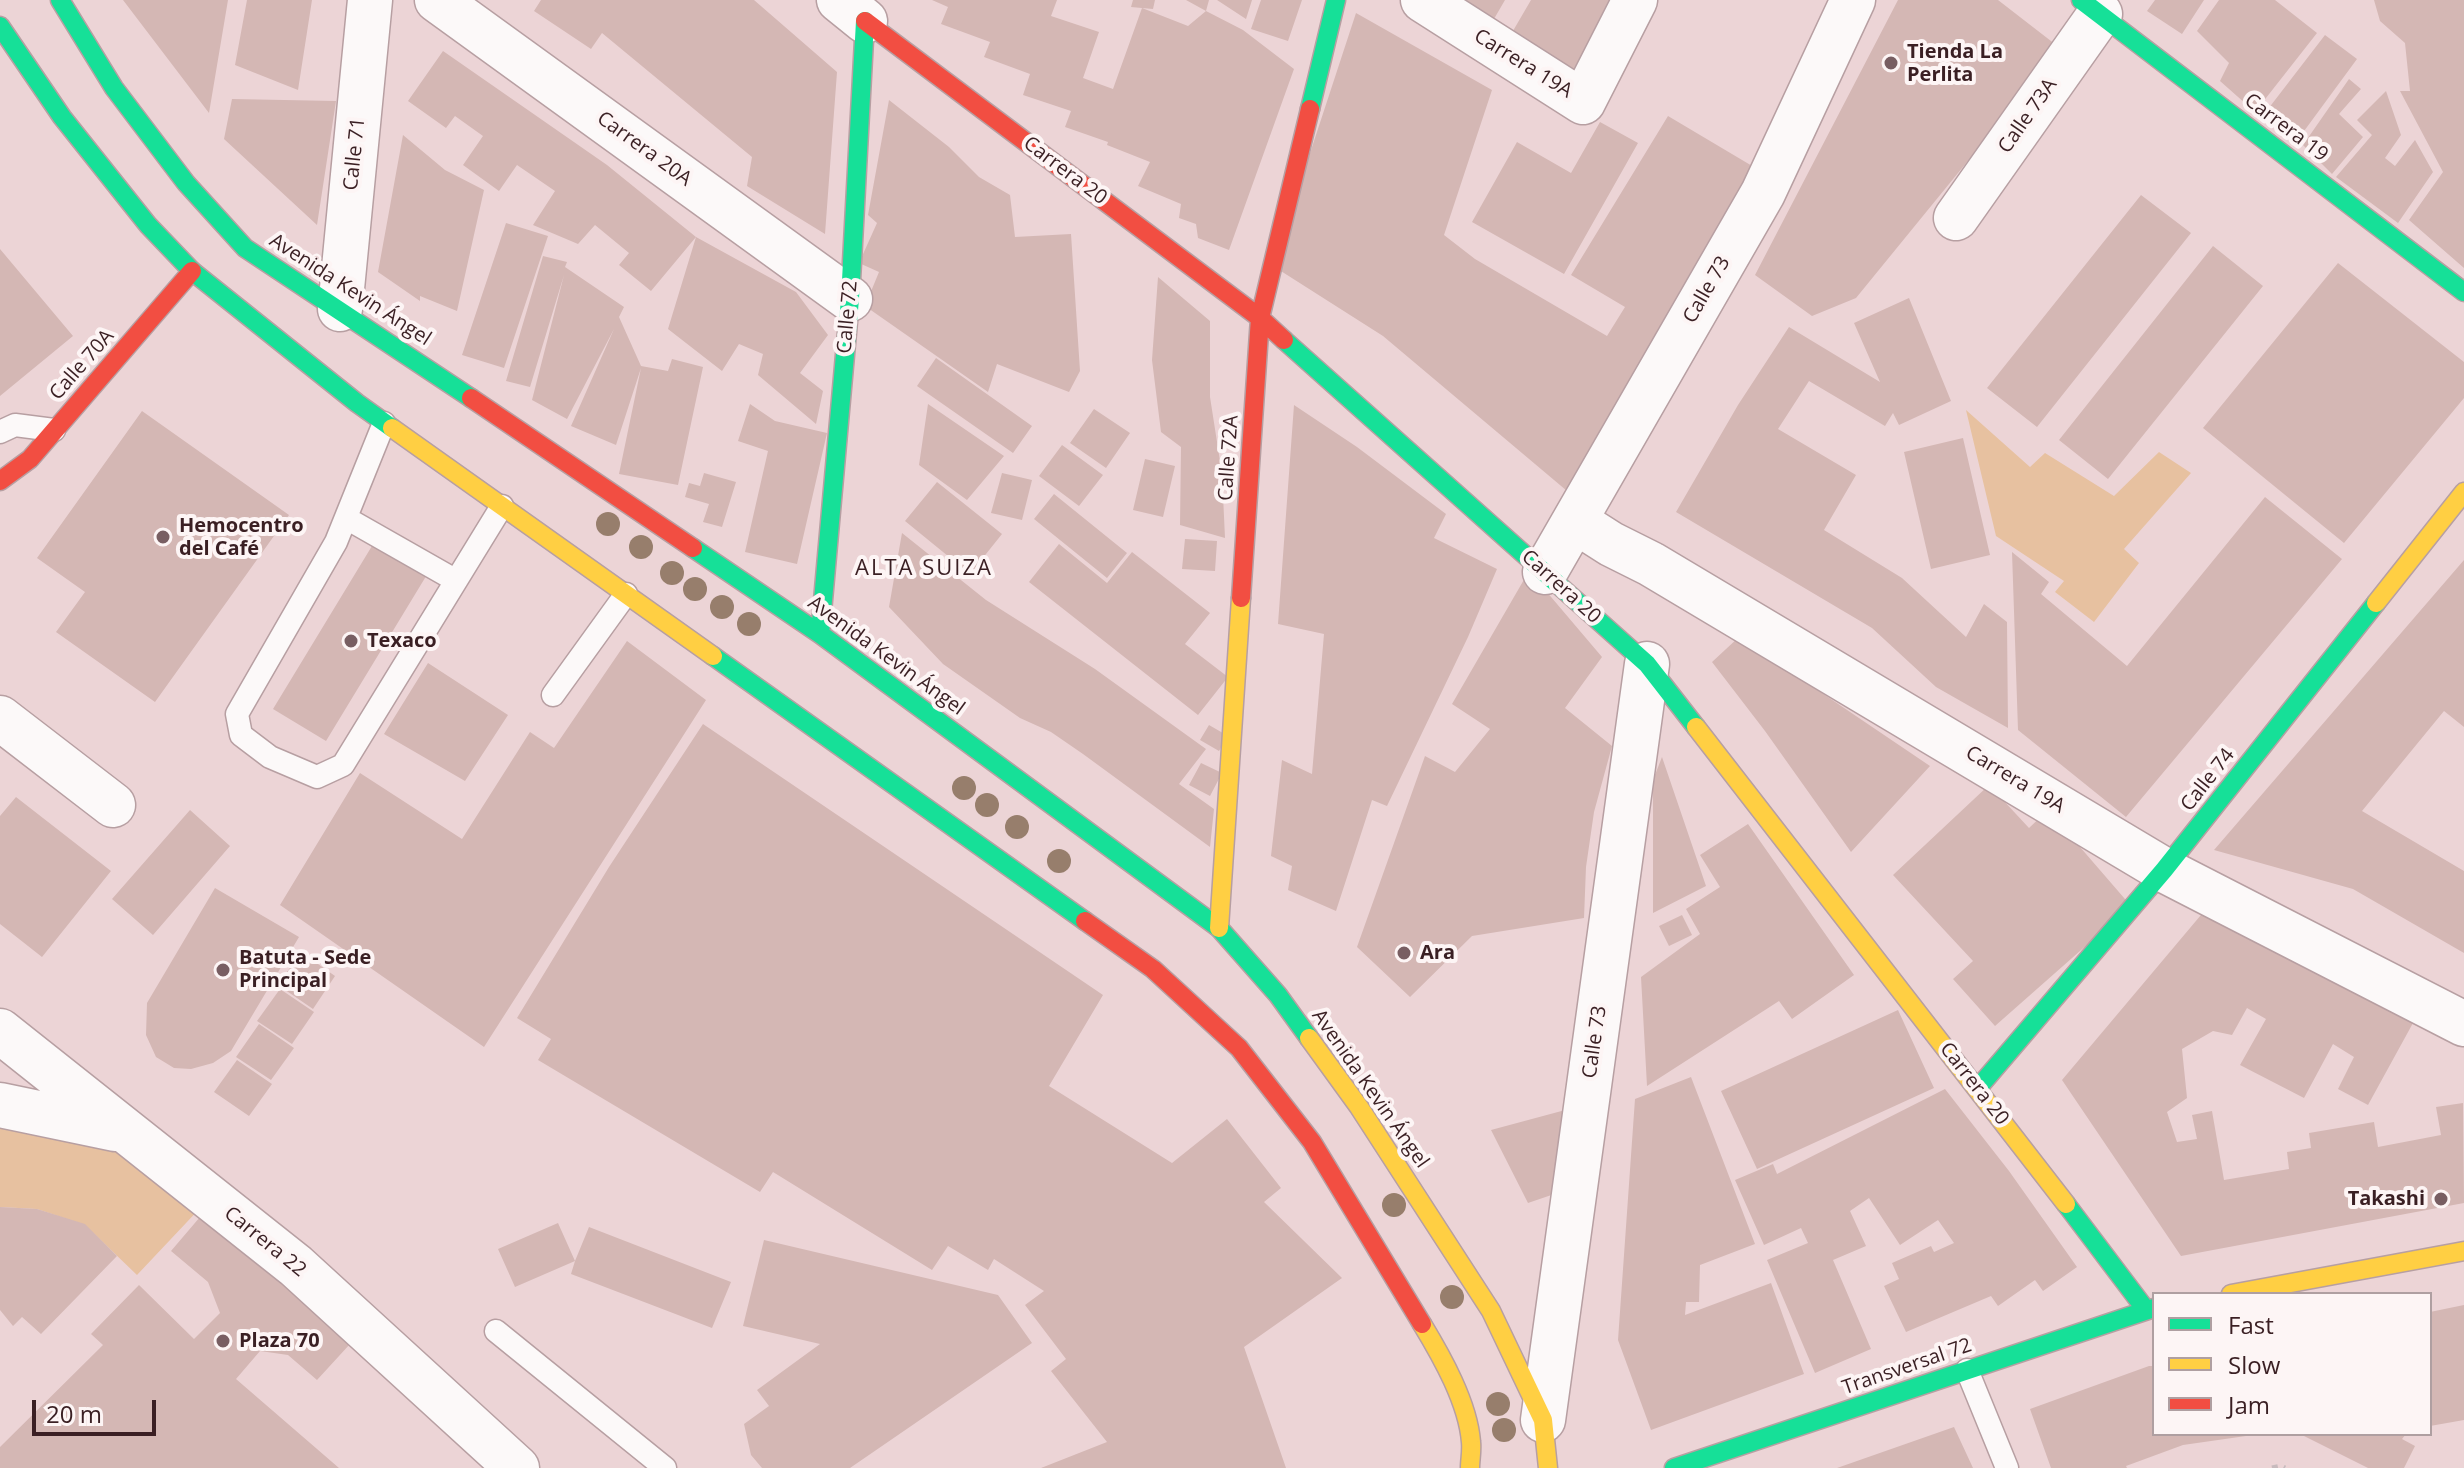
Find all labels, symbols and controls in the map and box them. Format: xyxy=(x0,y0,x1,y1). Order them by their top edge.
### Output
street label: Carrera 19A xyxy=(1469,24,1577,104)
place label: Tienda La Perlita xyxy=(1907,40,2003,87)
marker: Tienda La Perlita xyxy=(1882,54,1900,72)
street label: Calle 73A xyxy=(1994,74,2062,158)
street label: Carrera 19 xyxy=(2239,89,2333,167)
street label: Carrera 20A xyxy=(592,107,696,191)
street label: Calle 71 xyxy=(339,116,371,192)
street label: Carrera 20 xyxy=(1018,132,1112,210)
street label: Avenida Kevin Ángel xyxy=(265,229,435,351)
street label: Calle 73 xyxy=(1678,252,1736,328)
street label: Calle 72 xyxy=(833,280,863,354)
street label: Calle 70A xyxy=(45,325,119,405)
street label: Calle 72A xyxy=(1214,414,1244,502)
place label: Hemocentro del Café xyxy=(179,514,304,561)
marker: Hemocentro del Café xyxy=(154,528,172,546)
street label: Carrera 20 xyxy=(1516,545,1606,629)
district label: ALTA SUIZA xyxy=(855,556,993,582)
street label: Avenida Kevin Ángel xyxy=(803,591,969,721)
place label: Texaco xyxy=(367,629,437,653)
marker: Texaco xyxy=(342,632,360,650)
street label: Carrera 19A xyxy=(1961,741,2069,819)
street label: Calle 74 xyxy=(2176,744,2240,816)
place label: Ara xyxy=(1420,941,1455,965)
marker: Ara xyxy=(1395,944,1413,962)
place label: Batuta - Sede Principal xyxy=(239,946,371,993)
marker: Batuta - Sede Principal xyxy=(214,961,232,979)
street label: Calle 73 xyxy=(1578,1004,1612,1080)
street label: Avenida Kevin Ángel xyxy=(1306,1005,1434,1173)
street label: Carrera 20 xyxy=(1934,1038,2014,1130)
place label: Takashi xyxy=(2348,1187,2425,1211)
marker: Takashi xyxy=(2432,1190,2450,1208)
street label: Carrera 22 xyxy=(219,1202,311,1282)
legend xyxy=(2152,1292,2432,1436)
text: Fast xyxy=(2228,1308,2274,1341)
place label: Plaza 70 xyxy=(239,1329,320,1353)
marker: Plaza 70 xyxy=(214,1332,232,1350)
street label: Transversal 72 xyxy=(1839,1334,1975,1400)
text: Slow xyxy=(2228,1348,2280,1381)
scale bar xyxy=(36,1384,160,1434)
text: Jam xyxy=(2228,1388,2270,1421)
text: 20 m xyxy=(46,1397,102,1430)

